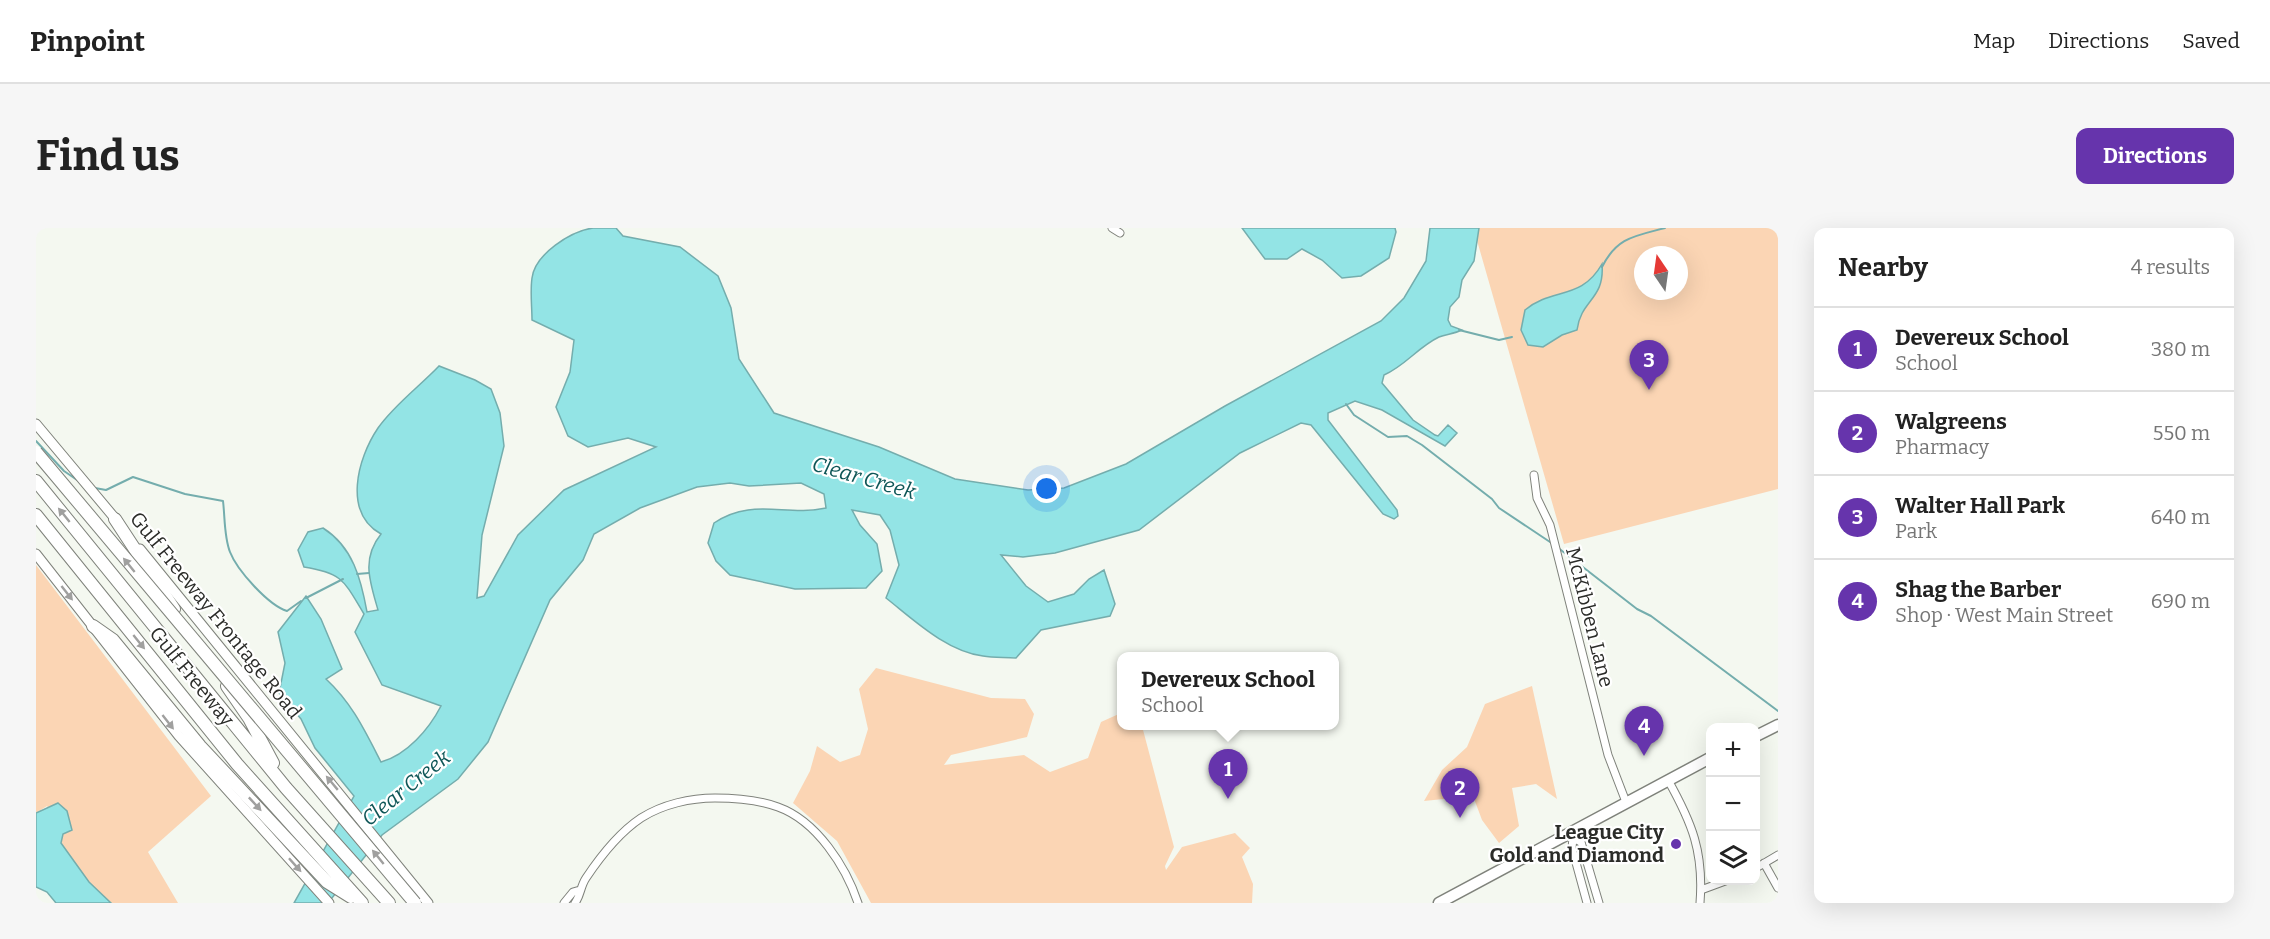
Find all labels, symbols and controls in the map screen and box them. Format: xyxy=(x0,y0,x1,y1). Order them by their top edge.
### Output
text: Pinpoint xyxy=(30,25,145,58)
text: Map xyxy=(1973,28,2015,54)
text: Directions xyxy=(2048,28,2149,54)
text: Saved xyxy=(2182,28,2240,54)
button: Directions xyxy=(2076,128,2234,184)
text: Find us xyxy=(36,131,180,181)
north arrow xyxy=(1634,246,1688,300)
text: Nearby xyxy=(1838,252,1928,283)
text: 4 results xyxy=(2131,255,2210,279)
text: Devereux School xyxy=(1895,324,2069,351)
text: 1 xyxy=(1853,337,1862,361)
text: 380 m xyxy=(2151,337,2210,361)
pin: 3 xyxy=(1630,340,1668,390)
text: School xyxy=(1895,351,1958,375)
text: Walgreens xyxy=(1895,408,2007,435)
text: 2 xyxy=(1852,421,1863,445)
text: 550 m xyxy=(2153,421,2210,445)
text: Pharmacy xyxy=(1895,435,1989,459)
water label: Clear Creek xyxy=(809,451,919,505)
your location xyxy=(1032,474,1061,503)
text: Walter Hall Park xyxy=(1895,492,2065,519)
text: 3 xyxy=(1852,505,1863,529)
text: 640 m xyxy=(2151,505,2210,529)
one-way arrow xyxy=(57,507,70,523)
street label: Gulf Freeway Frontage Road xyxy=(125,507,307,723)
text: Park xyxy=(1895,519,1937,543)
street label: McKibben Lane xyxy=(1561,544,1619,690)
one-way arrow xyxy=(124,557,136,572)
text: Shag the Barber xyxy=(1895,576,2061,603)
one-way arrow xyxy=(60,585,73,601)
text: 4 xyxy=(1851,589,1864,613)
text: 690 m xyxy=(2151,589,2210,613)
text: Shop · West Main Street xyxy=(1895,603,2113,627)
street label: Gulf Freeway xyxy=(145,621,239,731)
one-way arrow xyxy=(132,634,145,650)
popup xyxy=(1117,652,1339,730)
text: Devereux School xyxy=(1141,666,1315,693)
text: School xyxy=(1141,693,1204,717)
pin: 4 xyxy=(1624,706,1664,756)
one-way arrow xyxy=(162,714,175,730)
map controls xyxy=(1706,723,1760,885)
button: + xyxy=(1706,723,1760,777)
water label: Clear Creek xyxy=(356,744,456,832)
pin: 1 xyxy=(1208,750,1248,799)
pin: 2 xyxy=(1440,768,1480,818)
one-way arrow xyxy=(326,776,339,791)
button: − xyxy=(1706,777,1760,831)
one-way arrow xyxy=(248,796,261,811)
place label: League City Gold and Diamond xyxy=(1489,820,1665,867)
button: layers xyxy=(1706,831,1760,885)
marker: League City Gold and Diamond xyxy=(1669,837,1683,851)
one-way arrow xyxy=(372,850,384,865)
one-way arrow xyxy=(288,857,301,872)

